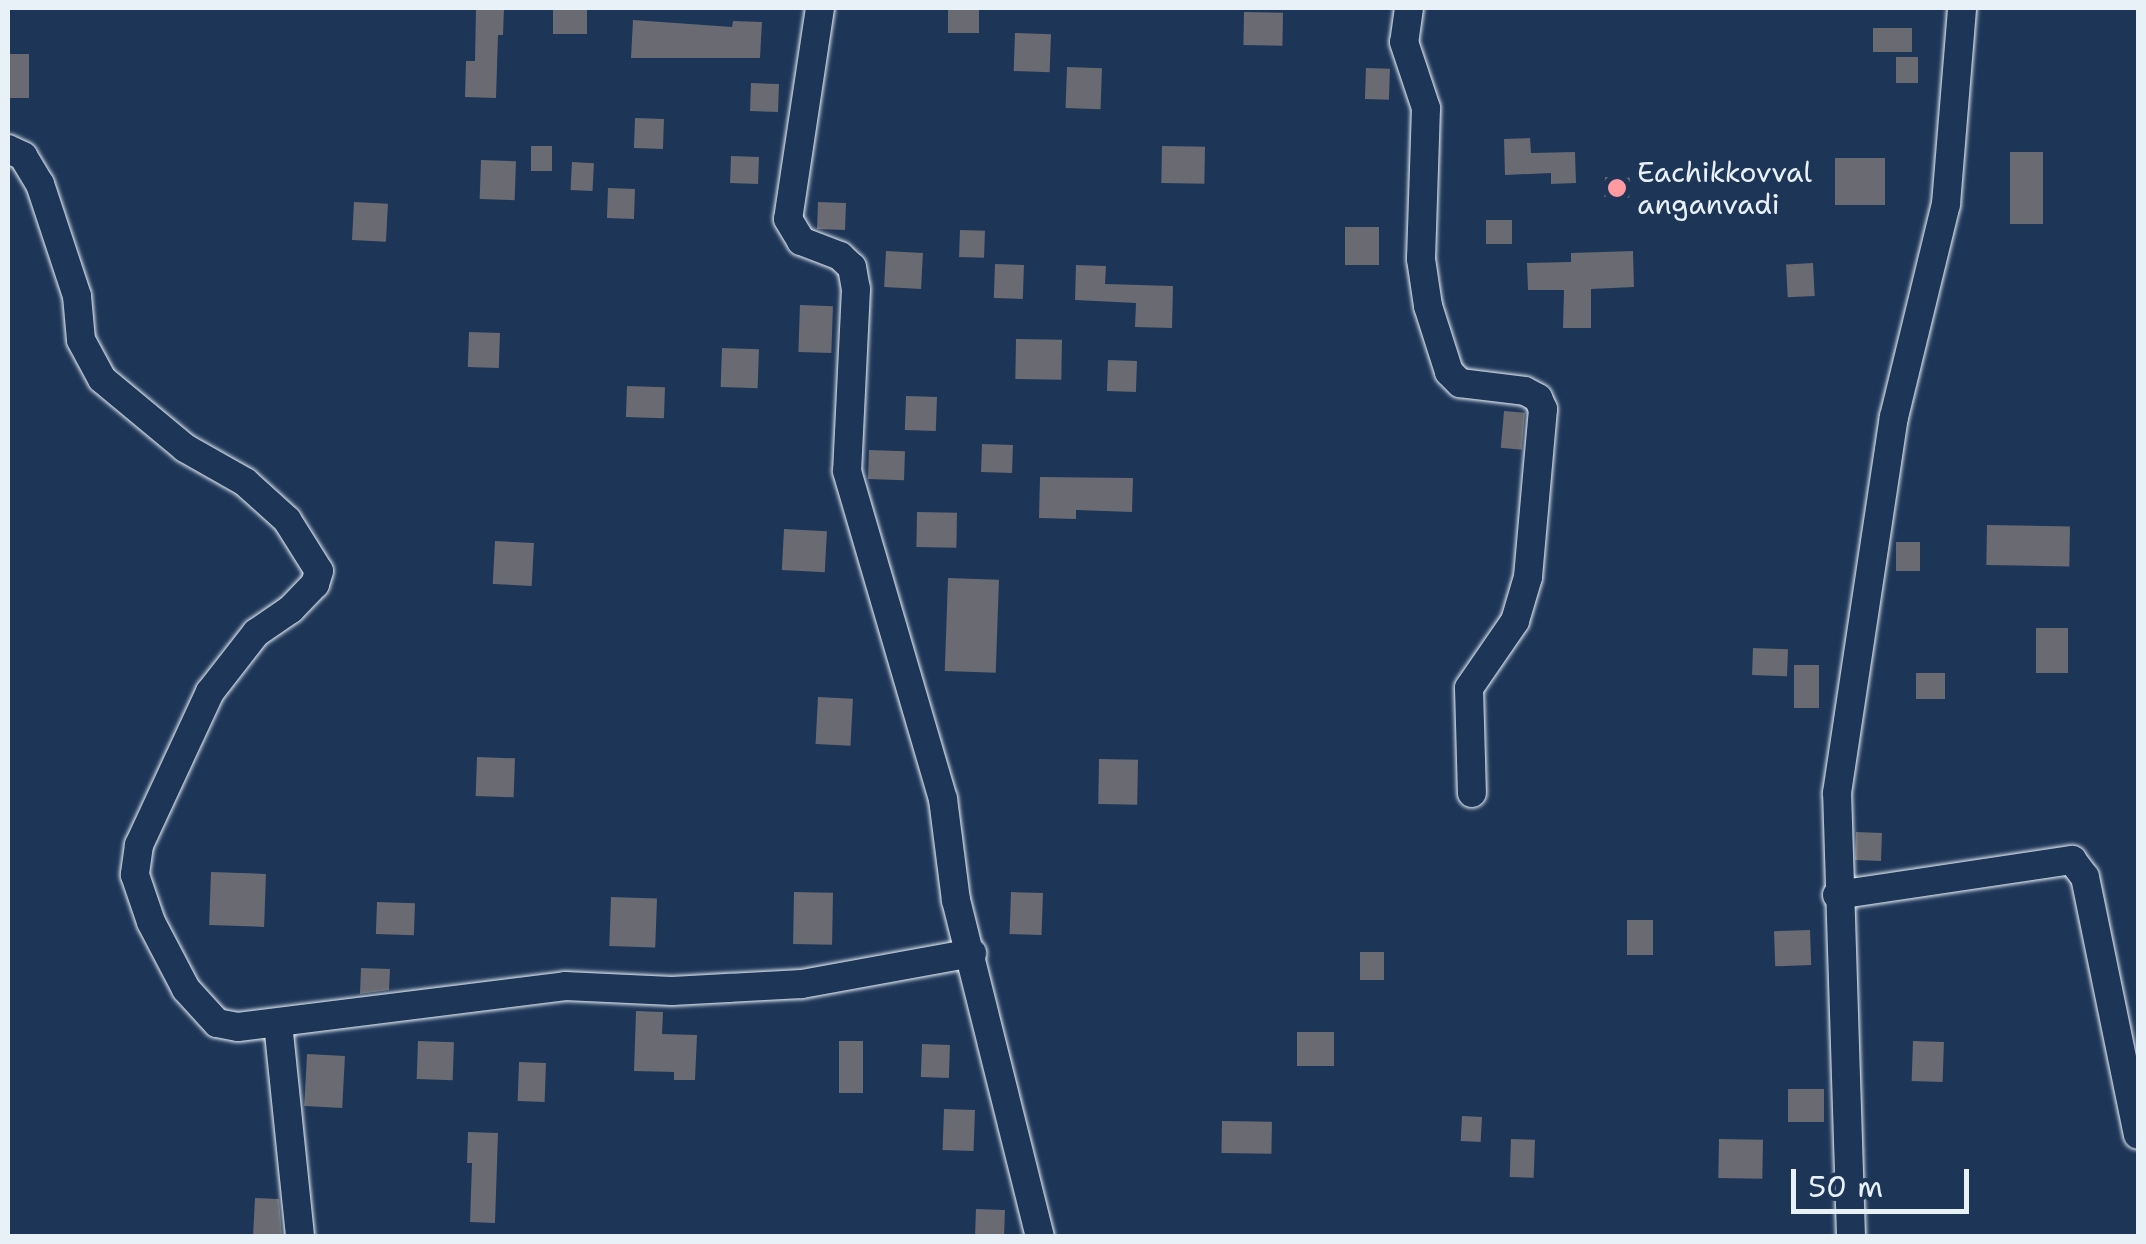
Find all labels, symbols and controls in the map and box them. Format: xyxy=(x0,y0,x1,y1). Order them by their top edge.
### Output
place label: Eachikkovval anganvadi xyxy=(1637,155,1812,221)
marker: Eachikkovval anganvadi xyxy=(1606,177,1628,199)
scale bar xyxy=(1796,1149,1974,1211)
text: 50 m xyxy=(1808,1166,1883,1207)

